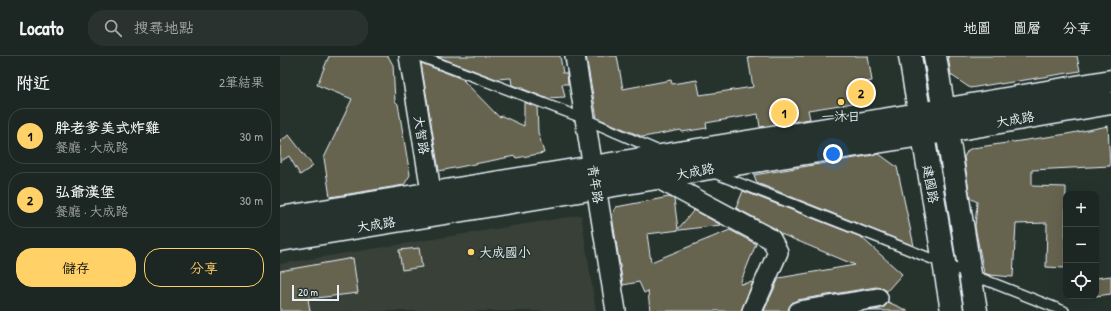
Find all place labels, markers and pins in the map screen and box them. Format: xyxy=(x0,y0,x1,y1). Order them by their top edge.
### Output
pin: 2 xyxy=(848,78,874,108)
marker: 一沐日 xyxy=(836,97,846,107)
pin: 1 xyxy=(771,98,797,128)
place label: 一沐日 xyxy=(821,107,861,125)
place label: 大成國小 xyxy=(479,243,531,261)
marker: 大成國小 xyxy=(466,247,476,257)

